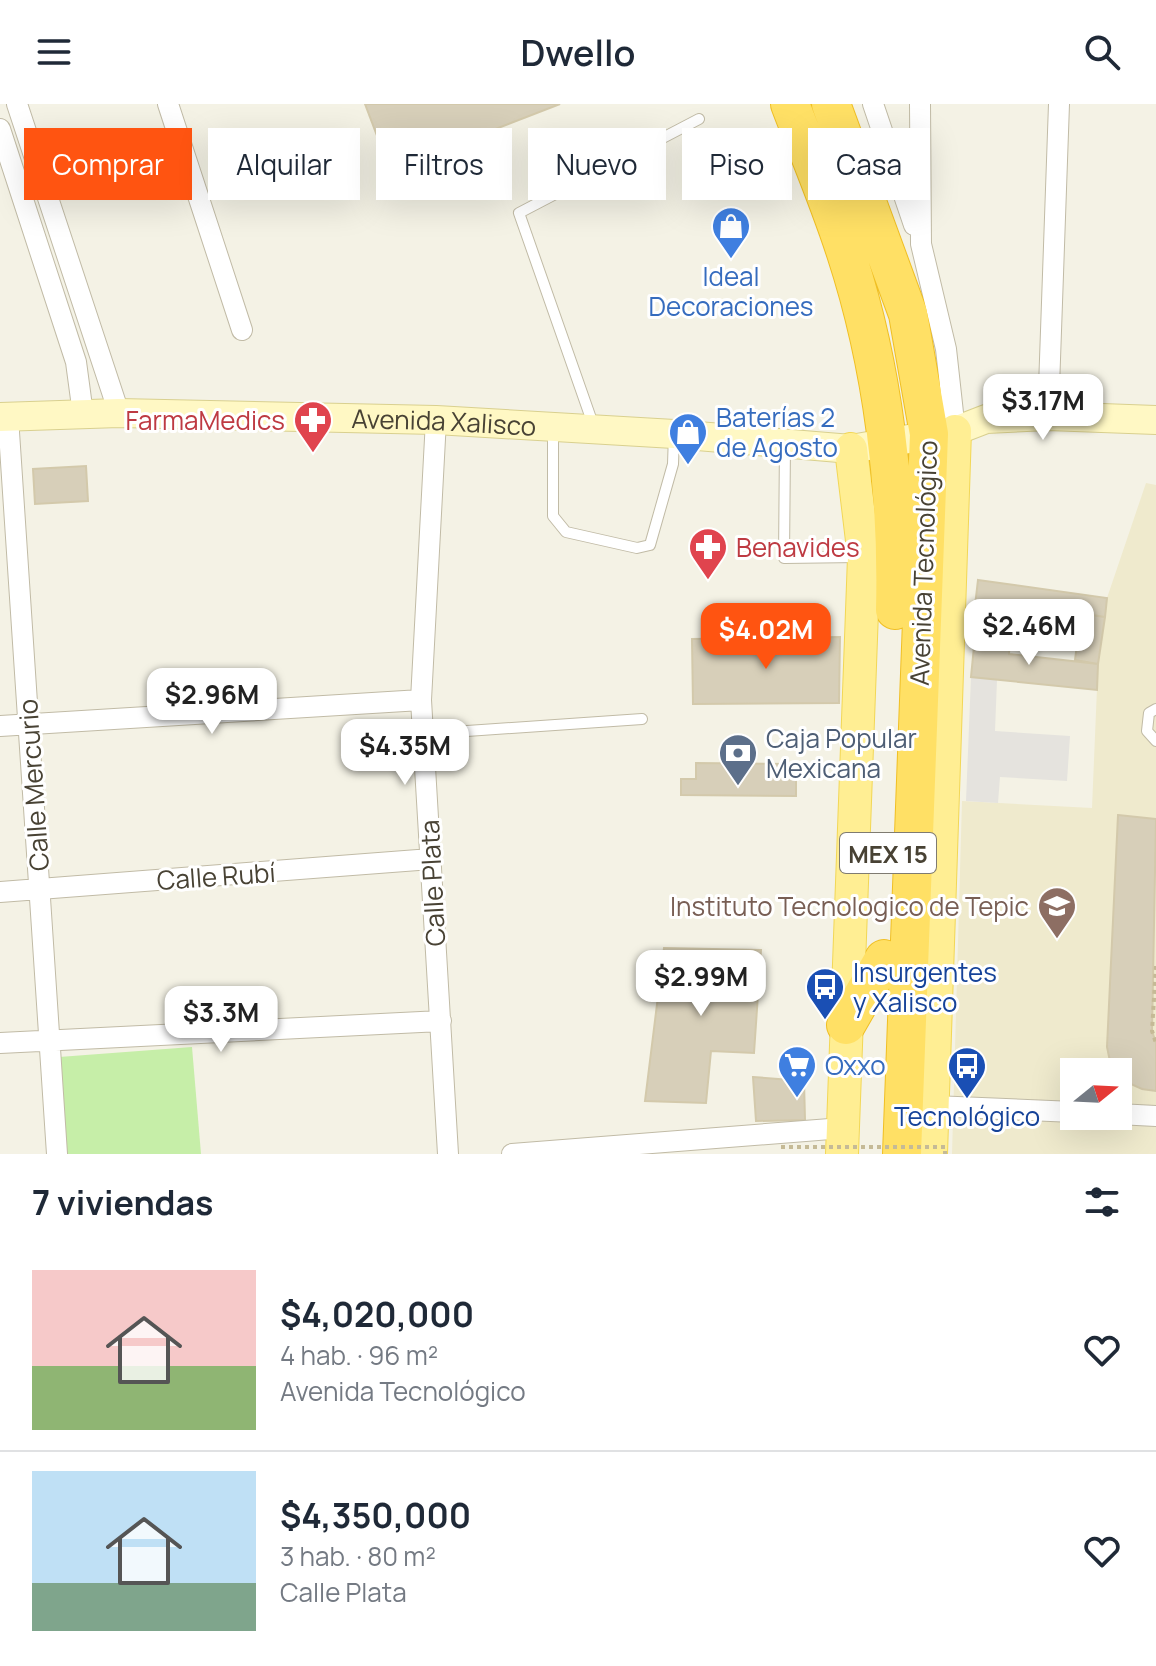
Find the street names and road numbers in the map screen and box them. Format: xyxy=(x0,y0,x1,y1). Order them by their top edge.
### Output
street label: Avenida Xalisco xyxy=(351,400,537,444)
street label: Avenida Tecnológico xyxy=(901,440,945,686)
street label: Calle Mercurio xyxy=(9,698,57,872)
street label: Calle Plata xyxy=(411,819,453,947)
road number: MEX 15 xyxy=(840,833,936,873)
street label: Calle Rubí xyxy=(155,854,277,898)

